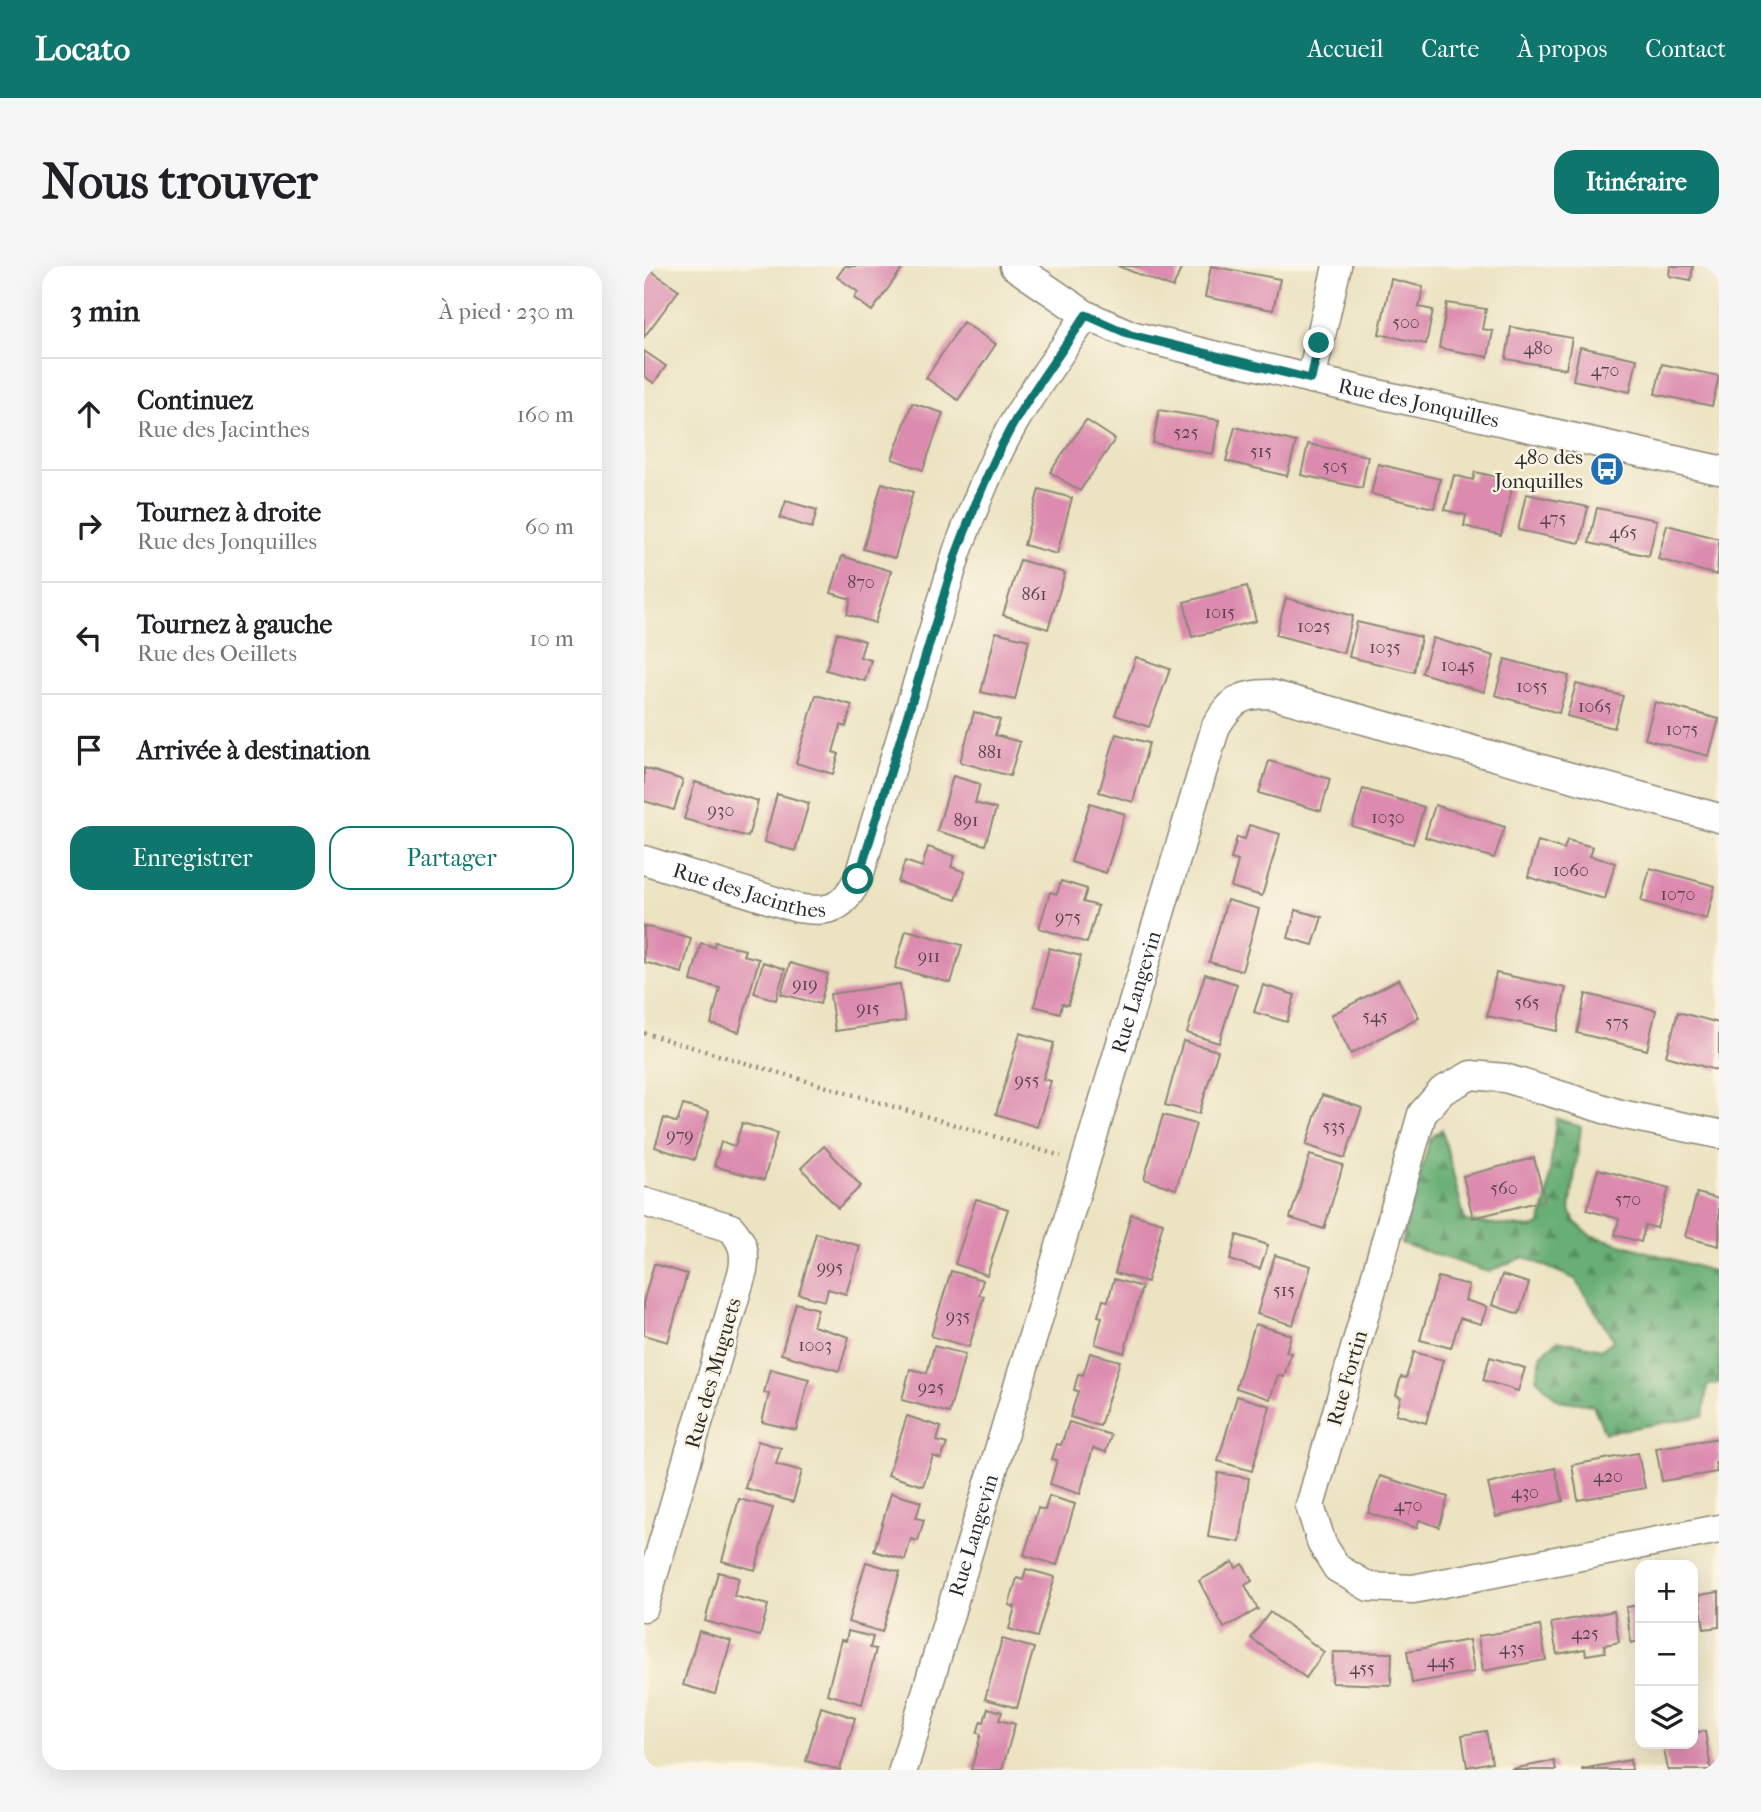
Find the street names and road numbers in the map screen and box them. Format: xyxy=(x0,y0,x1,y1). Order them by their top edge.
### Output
street label: Rue des Jonquilles xyxy=(1336,373,1502,433)
street label: Rue des Jacinthes xyxy=(670,858,827,922)
street label: Rue Langevin xyxy=(1107,928,1166,1056)
street label: Rue des Muguets xyxy=(680,1295,746,1451)
street label: Rue Fortin xyxy=(1322,1327,1372,1429)
street label: Rue Langevin xyxy=(944,1471,1003,1599)

